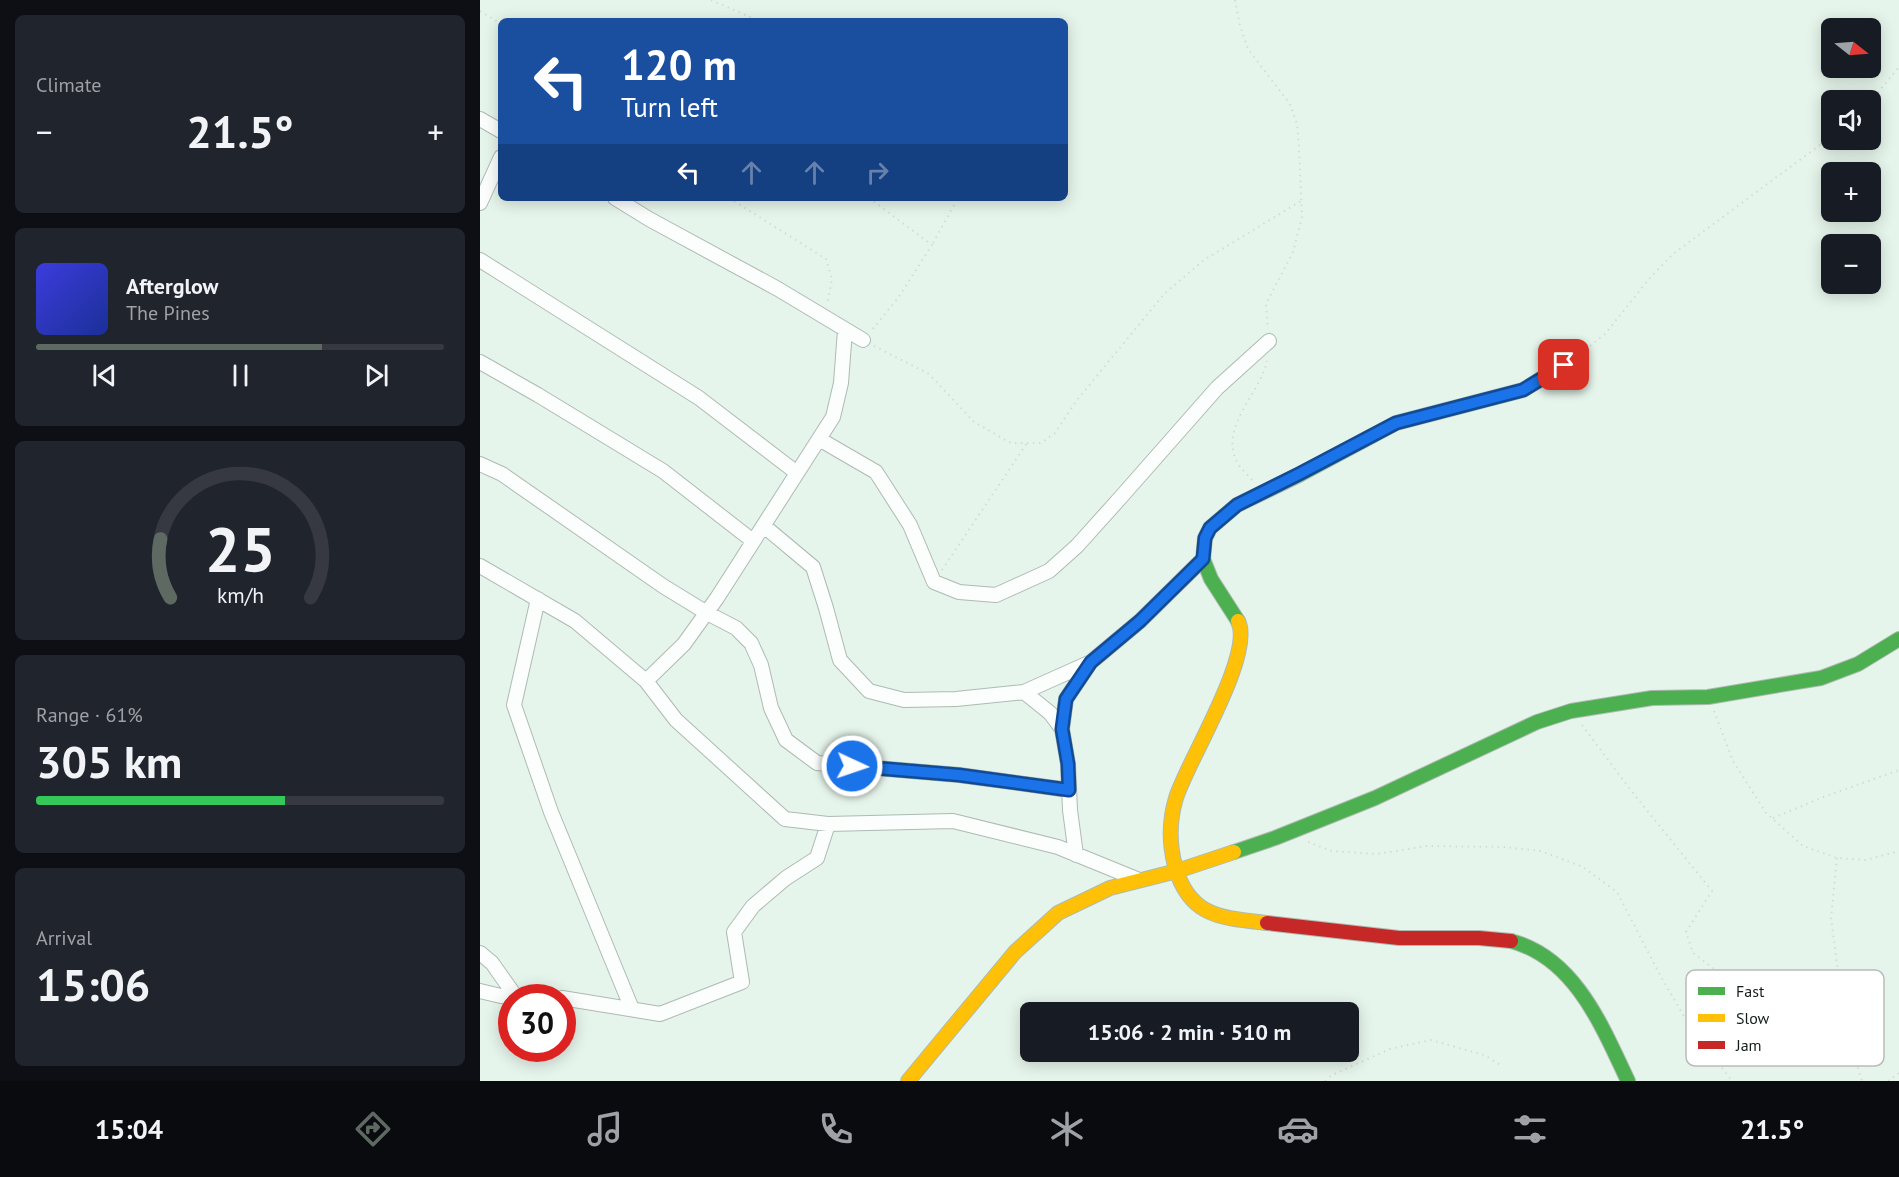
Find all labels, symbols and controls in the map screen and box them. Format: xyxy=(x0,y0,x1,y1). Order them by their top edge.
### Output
north arrow xyxy=(1821,18,1881,78)
map controls xyxy=(1821,18,1881,294)
text: 120 m xyxy=(621,37,737,92)
icon: left xyxy=(522,42,600,120)
text: Climate xyxy=(36,72,102,98)
text: Turn left xyxy=(621,90,718,124)
button: sound xyxy=(1821,90,1881,150)
text: 21.5° xyxy=(186,102,294,160)
text: − xyxy=(36,110,53,153)
text: + xyxy=(427,110,444,153)
icon: left xyxy=(672,156,705,189)
icon: ahead xyxy=(735,156,768,189)
icon: ahead xyxy=(798,156,831,189)
icon: right xyxy=(861,156,894,189)
button: + xyxy=(1821,162,1881,222)
button: − xyxy=(1821,234,1881,294)
text: Afterglow xyxy=(126,272,218,300)
text: The Pines xyxy=(126,300,210,326)
pin xyxy=(1538,339,1589,390)
icon: arrive xyxy=(1547,348,1580,381)
icon: previous xyxy=(88,359,121,392)
icon: pause xyxy=(224,359,257,392)
icon: next xyxy=(360,359,393,392)
text: 25 xyxy=(205,508,275,589)
text: km/h xyxy=(216,581,263,609)
text: Range · 61% xyxy=(36,702,143,728)
text: 305 km xyxy=(36,732,182,790)
position arrow xyxy=(820,734,884,798)
text: Arrival xyxy=(36,925,92,951)
text: 15:06 xyxy=(36,955,150,1013)
legend xyxy=(1686,970,1884,1066)
text: Fast xyxy=(1736,981,1765,1001)
speed limit sign: 30 xyxy=(498,984,576,1062)
text: Slow xyxy=(1736,1008,1770,1028)
text: 15:06 · 2 min · 510 m xyxy=(1088,1018,1291,1046)
text: Jam xyxy=(1735,1035,1762,1055)
icon: directions xyxy=(352,1108,394,1150)
icon: music xyxy=(584,1108,626,1150)
icon: phone xyxy=(815,1108,857,1150)
icon: climate xyxy=(1046,1108,1088,1150)
icon: car xyxy=(1277,1108,1319,1150)
icon: filters xyxy=(1509,1108,1551,1150)
text: 15:04 xyxy=(95,1112,163,1146)
text: 21.5° xyxy=(1740,1112,1804,1146)

